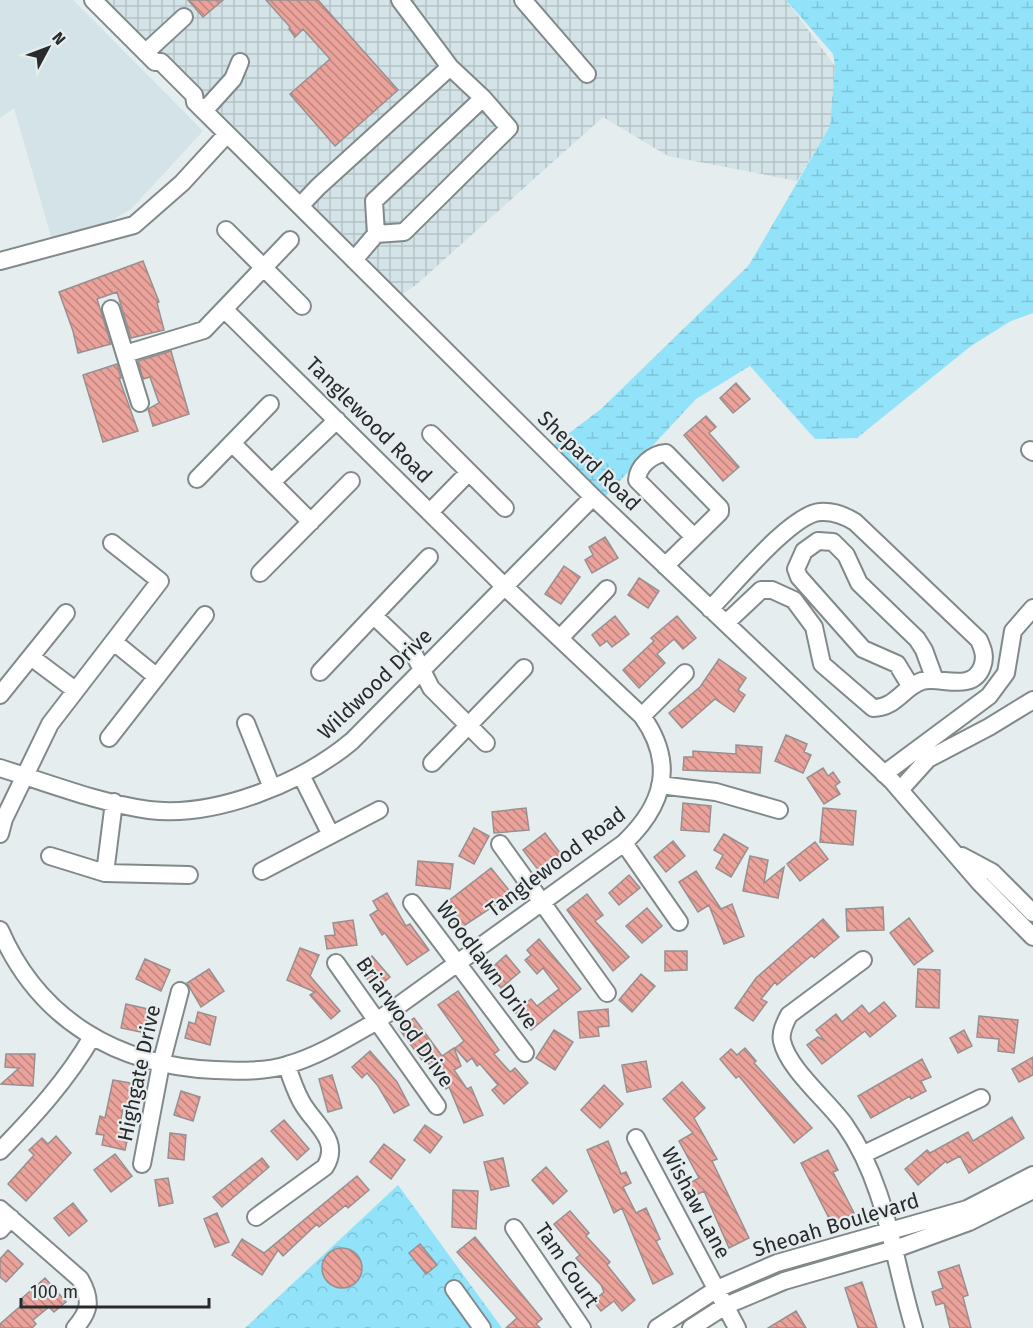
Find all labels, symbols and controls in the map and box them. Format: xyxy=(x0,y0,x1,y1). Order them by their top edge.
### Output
north arrow xyxy=(18,18,78,78)
text: N xyxy=(48,28,70,49)
street label: Tanglewood Road xyxy=(300,351,438,489)
street label: Shepard Road xyxy=(532,405,646,517)
street label: Wildwood Drive xyxy=(312,623,438,745)
street label: Tanglewood Road xyxy=(481,801,631,923)
street label: Woodlawn Drive xyxy=(430,896,544,1034)
street label: Briarwood Drive xyxy=(350,952,460,1092)
street label: Highgate Drive xyxy=(112,1002,166,1144)
street label: Wishaw Lane xyxy=(656,1143,736,1263)
street label: Sheoah Boulevard xyxy=(750,1187,922,1263)
street label: Tam Court xyxy=(529,1218,605,1313)
scale bar xyxy=(21,1271,208,1309)
text: 100 m xyxy=(30,1281,78,1303)

